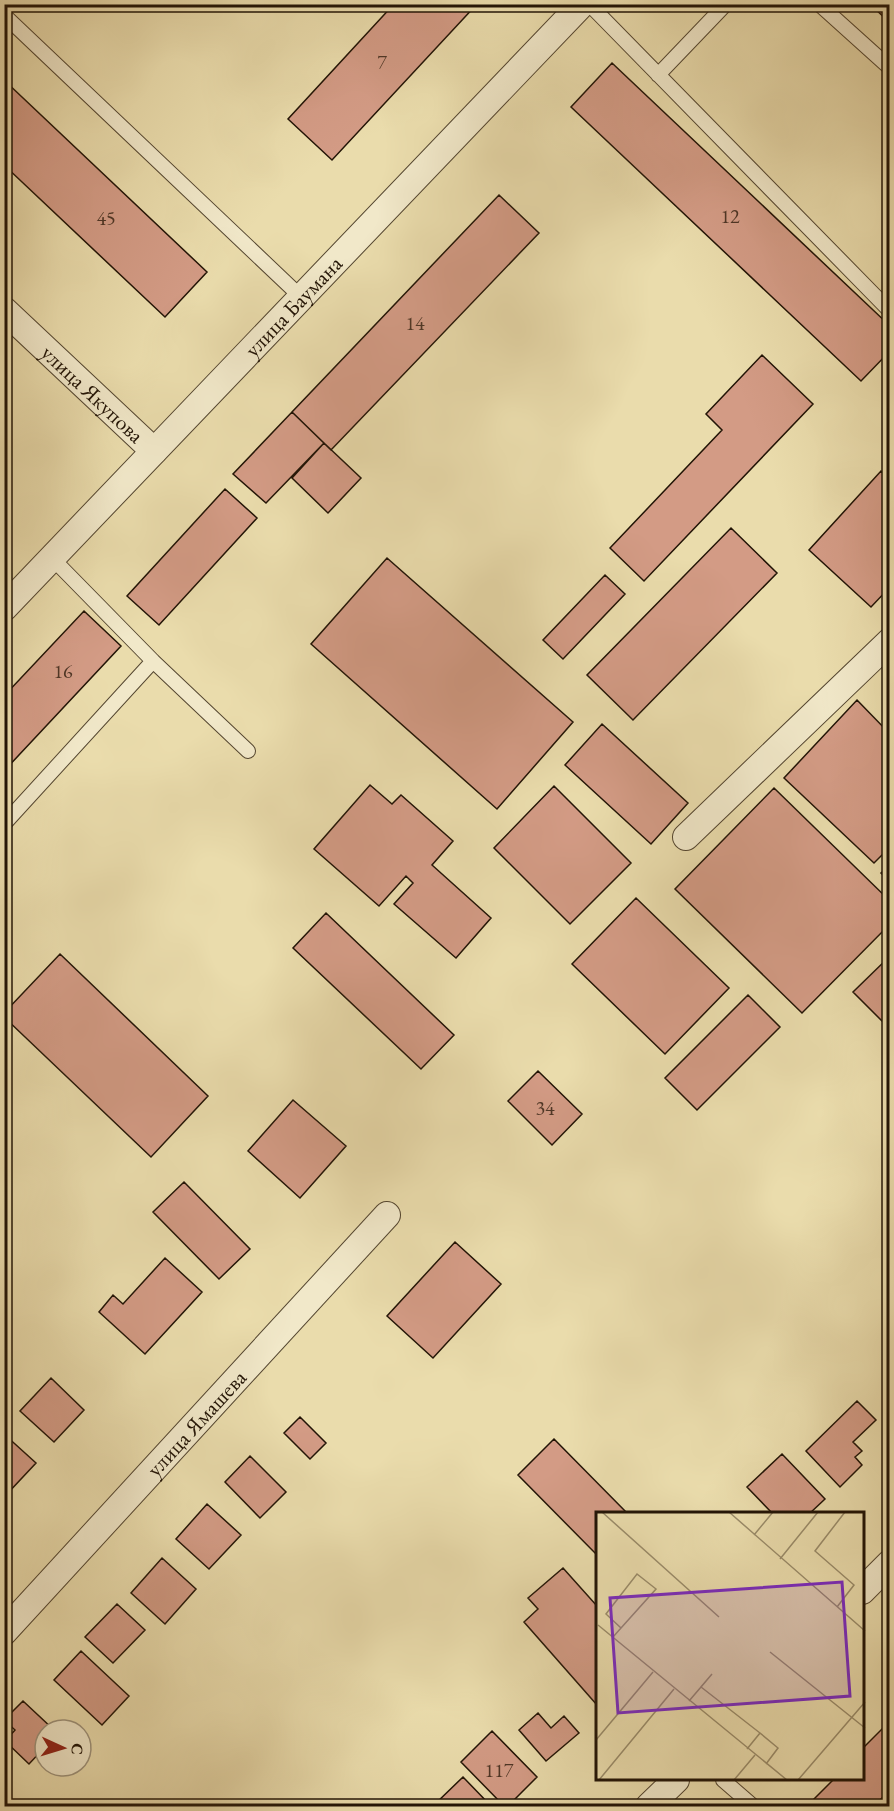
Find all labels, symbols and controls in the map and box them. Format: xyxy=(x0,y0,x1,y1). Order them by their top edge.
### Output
house number: 7 xyxy=(377,49,387,75)
house number: 12 xyxy=(720,203,740,229)
house number: 45 xyxy=(96,205,116,231)
street label: улица Баумана xyxy=(238,249,349,363)
house number: 14 xyxy=(405,310,425,336)
street label: улица Якупова xyxy=(35,339,150,449)
house number: 16 xyxy=(53,658,73,684)
house number: 34 xyxy=(535,1095,555,1121)
street label: улица Ямашева xyxy=(140,1363,253,1483)
inset map xyxy=(596,1512,864,1781)
north arrow xyxy=(33,1718,93,1778)
text: С xyxy=(67,1743,88,1755)
house number: 117 xyxy=(485,1757,514,1783)

